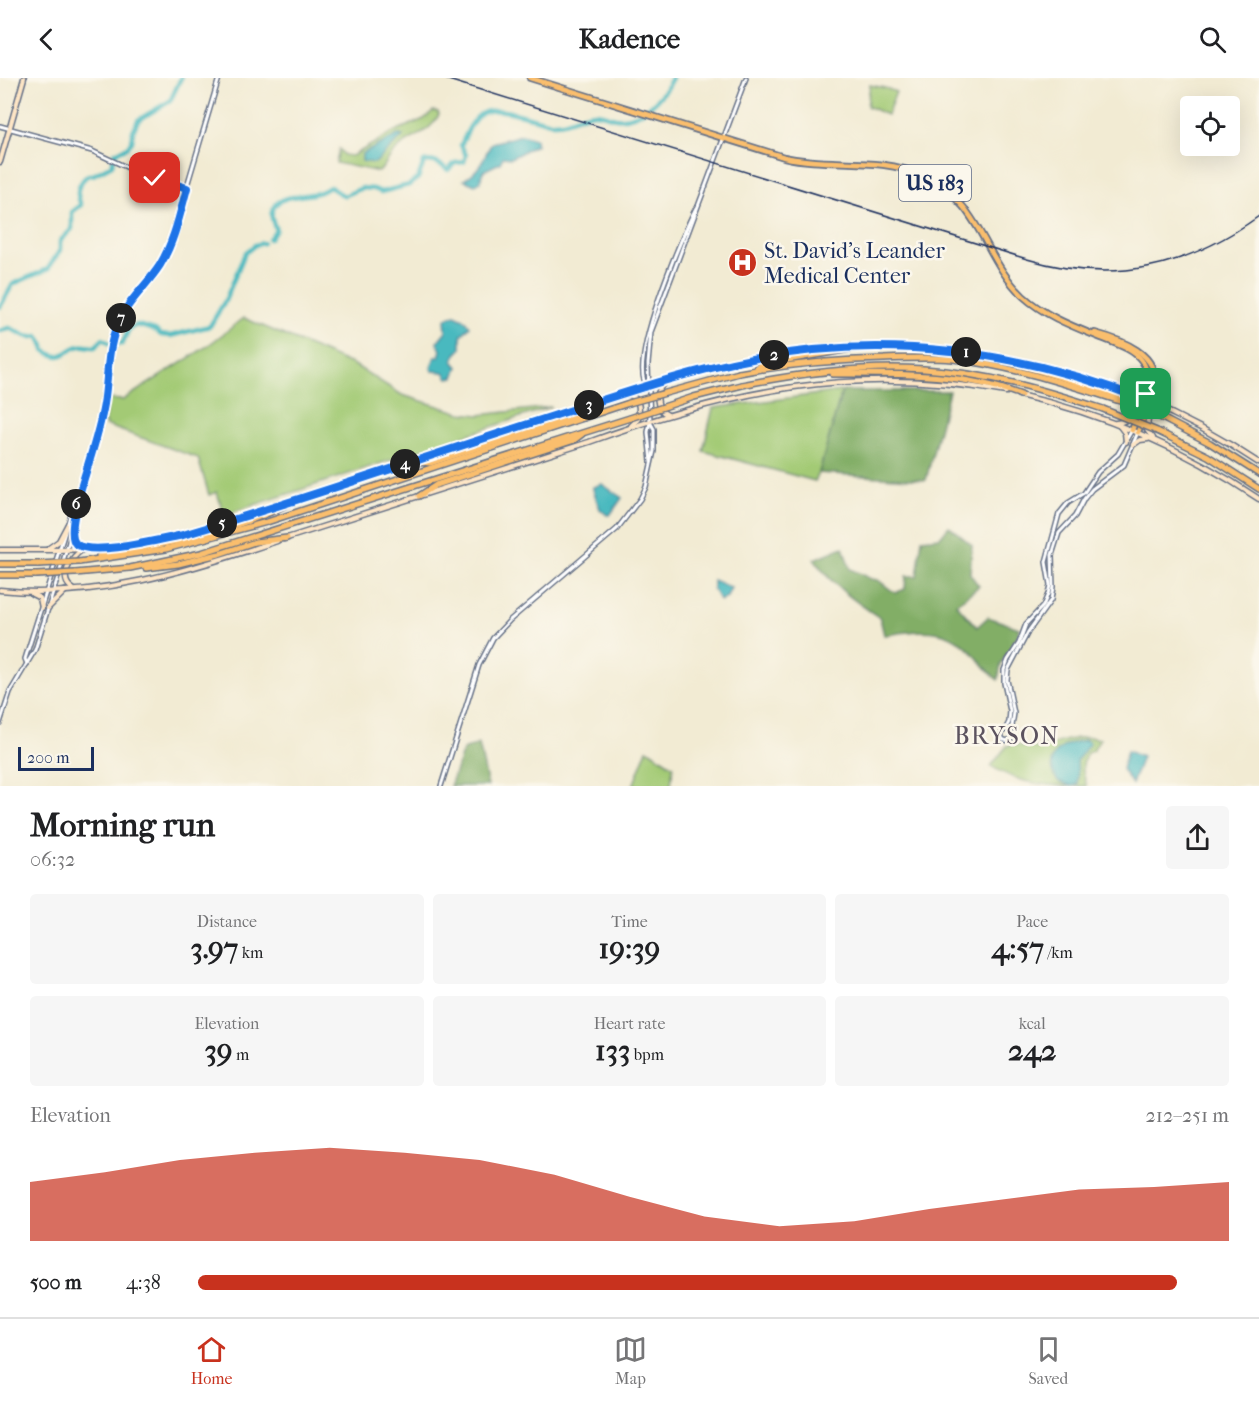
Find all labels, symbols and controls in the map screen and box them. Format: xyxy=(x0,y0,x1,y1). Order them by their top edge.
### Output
icon: back xyxy=(30,23,63,56)
text: Kadence xyxy=(579,23,680,55)
icon: search xyxy=(1196,23,1229,56)
map controls xyxy=(1180,96,1240,156)
button: locate xyxy=(1180,96,1240,156)
pin xyxy=(129,152,180,203)
icon: check xyxy=(138,161,171,194)
road number: US 183 xyxy=(899,165,971,201)
place label: St. David’s Leander Medical Center xyxy=(764,238,945,289)
hospital icon: St. David’s Leander Medical Center xyxy=(727,247,759,279)
pin: 7 xyxy=(106,303,136,333)
text: 7 xyxy=(117,308,125,327)
pin: 1 xyxy=(951,337,981,367)
pin: 2 xyxy=(759,340,789,370)
text: 1 xyxy=(963,342,969,361)
text: 2 xyxy=(770,345,778,364)
pin xyxy=(1120,368,1171,419)
icon: arrive xyxy=(1129,377,1162,410)
pin: 3 xyxy=(574,390,604,420)
text: 3 xyxy=(586,395,592,414)
pin: 4 xyxy=(390,449,420,479)
text: 4 xyxy=(400,454,410,473)
pin: 6 xyxy=(61,489,91,519)
text: 6 xyxy=(72,494,80,513)
pin: 5 xyxy=(207,508,237,538)
text: 5 xyxy=(219,513,225,532)
district label: BRYSON xyxy=(954,722,1060,750)
scale bar xyxy=(18,744,94,772)
text: 200 m xyxy=(27,748,70,767)
text: Morning run xyxy=(30,806,215,845)
button: share xyxy=(1166,806,1229,869)
text: 06:32 xyxy=(30,848,75,871)
text: Distance xyxy=(197,912,257,931)
text: Time xyxy=(611,912,648,931)
text: Pace xyxy=(1016,912,1048,931)
text: 3.97 xyxy=(190,931,238,966)
text: 19:39 xyxy=(599,931,660,966)
text: 4:57 xyxy=(992,931,1044,966)
text: km xyxy=(238,943,263,962)
text: /km xyxy=(1044,943,1073,962)
text: Elevation xyxy=(194,1014,259,1033)
text: Heart rate xyxy=(594,1014,665,1033)
text: kcal xyxy=(1019,1014,1046,1033)
text: 39 xyxy=(204,1033,232,1068)
text: 133 xyxy=(595,1033,630,1068)
text: 242 xyxy=(1008,1033,1056,1068)
text: m xyxy=(232,1045,249,1064)
text: bpm xyxy=(630,1045,664,1064)
text: Elevation xyxy=(30,1104,111,1127)
text: 212–251 m xyxy=(1146,1104,1229,1127)
text: 500 m xyxy=(30,1271,82,1294)
text: 4:38 xyxy=(126,1271,161,1294)
tab: Home xyxy=(191,1333,232,1388)
tab: Map xyxy=(614,1333,647,1388)
tab: Saved xyxy=(1029,1333,1068,1388)

